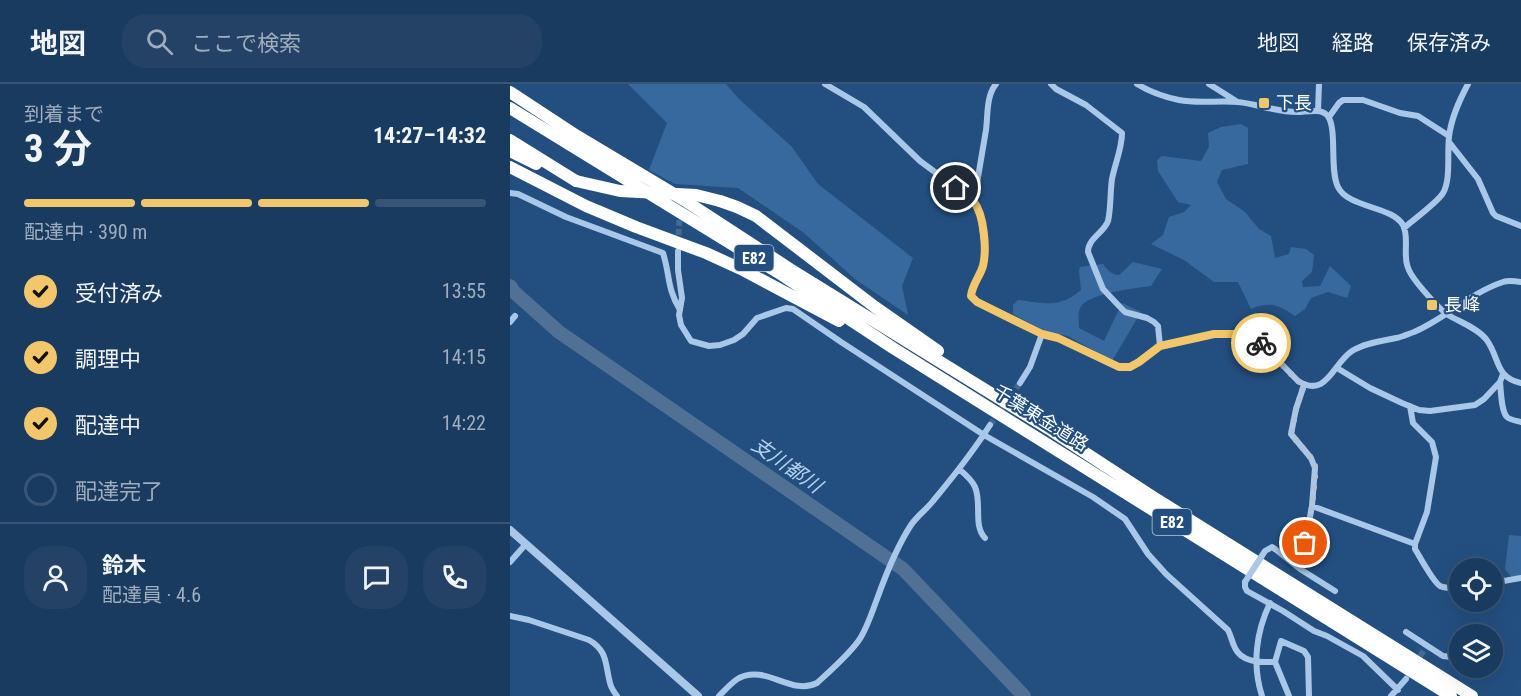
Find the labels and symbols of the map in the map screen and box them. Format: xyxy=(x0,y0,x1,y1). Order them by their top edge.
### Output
place label: 下長 xyxy=(1276,92,1312,113)
marker: 下長 xyxy=(1257,96,1271,110)
pin xyxy=(930,162,981,213)
road number: E82 xyxy=(734,245,774,271)
place label: 長峰 xyxy=(1444,294,1480,315)
marker: 長峰 xyxy=(1425,298,1439,312)
courier xyxy=(1231,313,1291,373)
street label: 千葉東金道路 xyxy=(990,380,1093,455)
water label: 支川都川 xyxy=(747,432,828,499)
road number: E82 xyxy=(1152,509,1192,535)
pin xyxy=(1279,517,1330,568)

